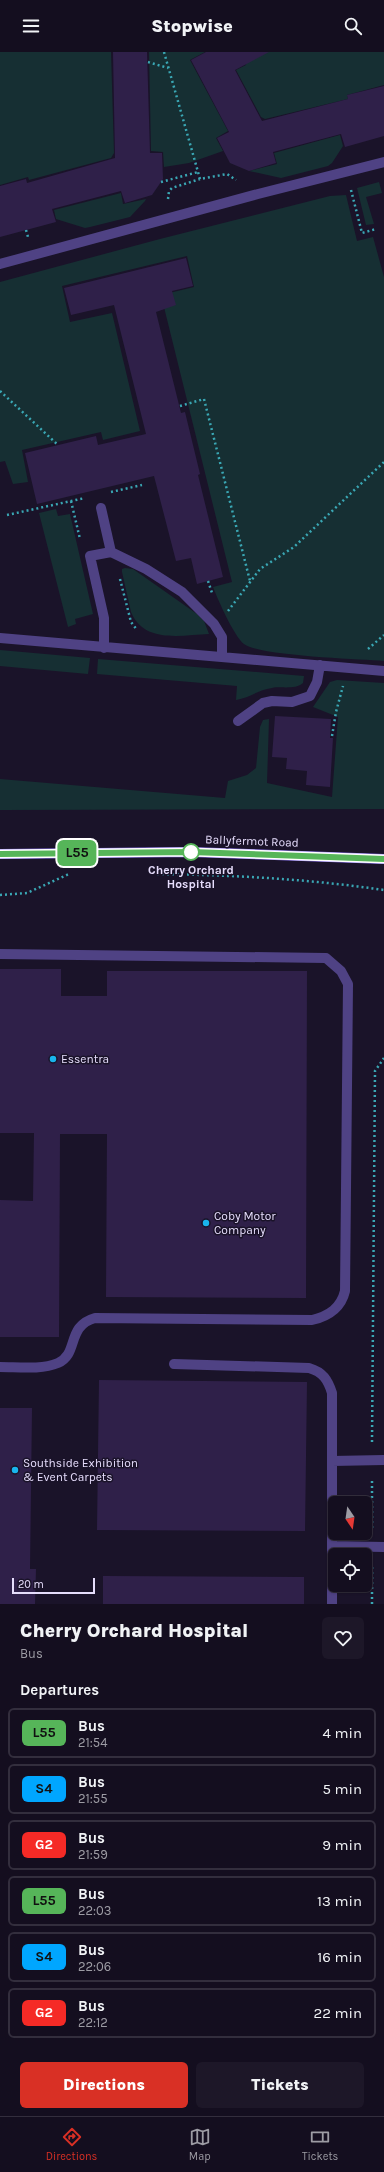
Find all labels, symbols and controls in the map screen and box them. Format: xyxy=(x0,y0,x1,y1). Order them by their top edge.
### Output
icon: menu xyxy=(20,15,42,37)
text: Stopwise xyxy=(151,15,233,37)
icon: search xyxy=(342,15,364,37)
street label: Ballyfermot Road xyxy=(205,832,299,850)
line badge: L55 xyxy=(54,840,100,866)
marker: Cherry Orchard Hospital xyxy=(182,843,200,861)
text: L55 xyxy=(65,844,89,861)
place label: Cherry Orchard Hospital xyxy=(148,863,234,891)
place label: Essentra xyxy=(61,1052,109,1066)
marker: Essentra xyxy=(48,1054,58,1064)
place label: Coby Motor Company xyxy=(214,1209,276,1237)
marker: Coby Motor Company xyxy=(201,1218,211,1228)
place label: Southside Exhibition & Event Carpets xyxy=(23,1456,138,1484)
marker: Southside Exhibition & Event Carpets xyxy=(10,1465,20,1475)
north arrow xyxy=(328,1496,372,1540)
map controls xyxy=(328,1496,372,1592)
button: locate xyxy=(328,1548,372,1592)
scale bar xyxy=(12,1576,95,1595)
text: 20 m xyxy=(18,1578,44,1591)
button: heart xyxy=(322,1617,364,1659)
text: Cherry Orchard Hospital xyxy=(20,1620,248,1642)
text: Bus xyxy=(20,1646,43,1661)
text: Departures xyxy=(20,1681,99,1699)
text: Bus xyxy=(78,1717,105,1735)
text: L55 xyxy=(32,1724,56,1741)
text: 4 min xyxy=(323,1724,362,1742)
text: 21:54 xyxy=(78,1735,107,1750)
text: Bus xyxy=(78,1773,105,1791)
text: S4 xyxy=(35,1780,53,1797)
text: 5 min xyxy=(322,1780,362,1798)
text: 21:55 xyxy=(78,1791,108,1806)
text: Bus xyxy=(78,1829,105,1847)
text: G2 xyxy=(35,1836,53,1853)
text: 9 min xyxy=(322,1836,362,1854)
text: 21:59 xyxy=(78,1847,108,1862)
text: Bus xyxy=(78,1885,105,1903)
text: L55 xyxy=(32,1892,56,1909)
text: 13 min xyxy=(317,1892,362,1910)
text: 22:03 xyxy=(78,1903,111,1918)
text: Bus xyxy=(78,1941,105,1959)
text: S4 xyxy=(35,1948,53,1965)
text: 16 min xyxy=(317,1948,362,1966)
text: 22:06 xyxy=(78,1959,111,1974)
text: Bus xyxy=(78,1997,105,2015)
text: G2 xyxy=(35,2004,53,2021)
text: 22 min xyxy=(313,2004,362,2022)
text: 22:12 xyxy=(78,2015,108,2030)
button: Directions xyxy=(20,2062,188,2108)
button: Tickets xyxy=(196,2062,364,2108)
tab: Directions xyxy=(46,2126,97,2163)
tab: Map xyxy=(189,2126,211,2163)
tab: Tickets xyxy=(302,2126,338,2163)

